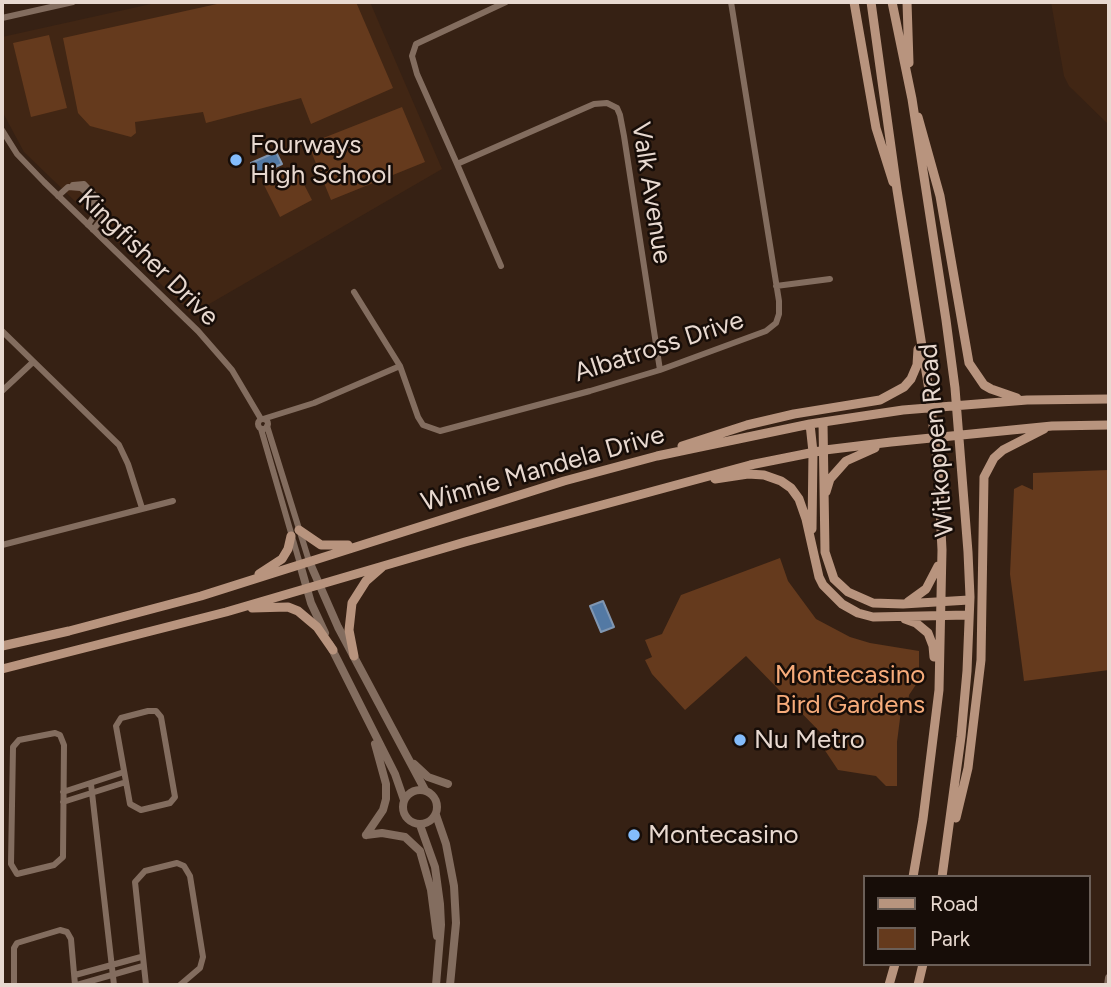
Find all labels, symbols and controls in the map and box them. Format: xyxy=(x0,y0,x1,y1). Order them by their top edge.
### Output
street label: Valk Avenue xyxy=(624,120,678,266)
place label: Fourways High School xyxy=(250,129,392,190)
marker: Fourways High School xyxy=(228,152,244,168)
street label: Kingfisher Drive xyxy=(71,183,225,333)
street label: Albatross Drive xyxy=(570,305,748,389)
street label: Witkoppen Road xyxy=(913,342,961,538)
street label: Winnie Mandela Drive xyxy=(418,419,668,519)
park label: Montecasino Bird Gardens xyxy=(775,659,925,720)
place label: Nu Metro xyxy=(754,724,865,756)
marker: Nu Metro xyxy=(732,732,748,748)
place label: Montecasino xyxy=(648,819,799,851)
marker: Montecasino xyxy=(626,827,642,843)
legend xyxy=(862,875,1090,966)
text: Road xyxy=(930,891,978,916)
text: Park xyxy=(930,926,970,951)

